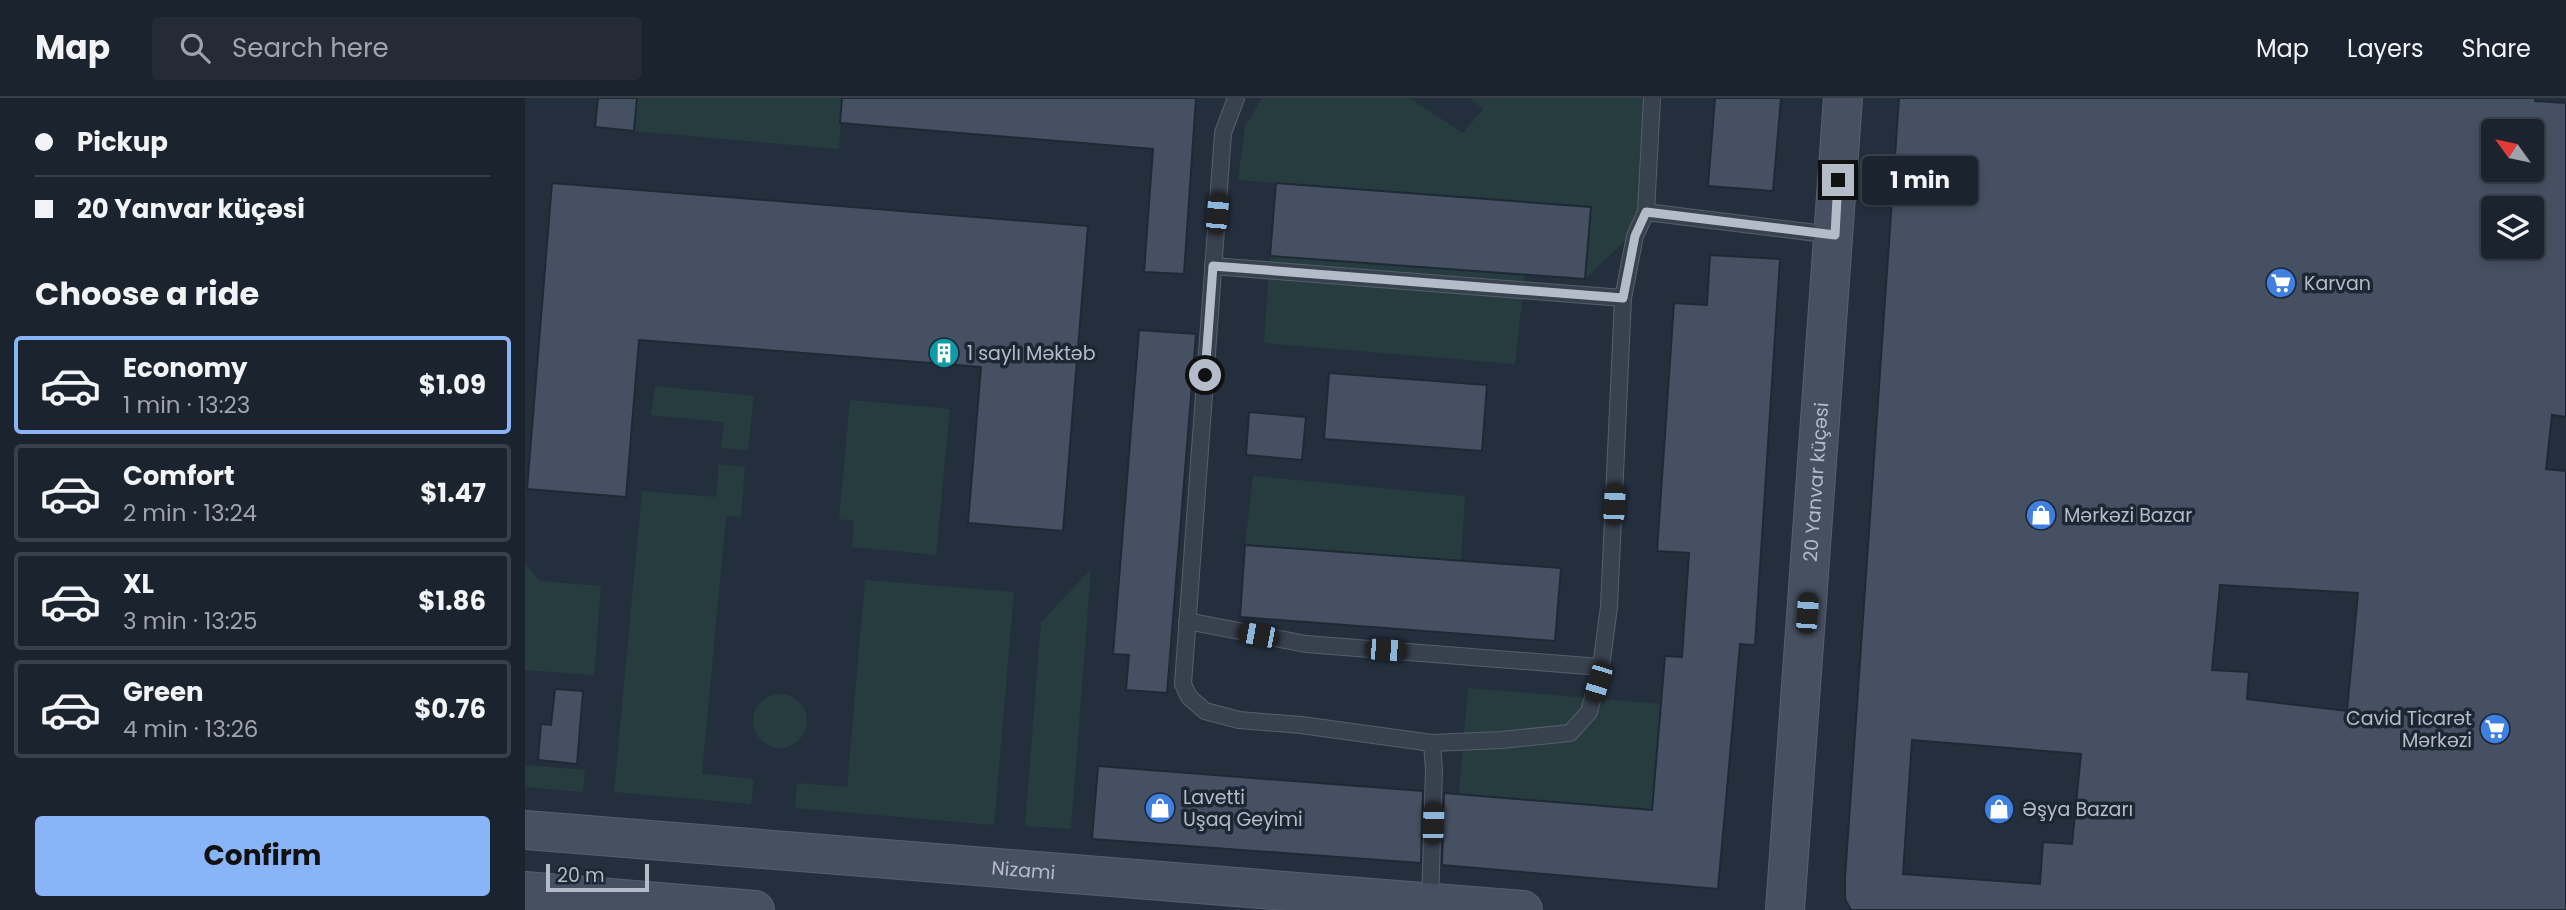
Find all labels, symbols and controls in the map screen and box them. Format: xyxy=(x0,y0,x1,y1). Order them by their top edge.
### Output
search box xyxy=(152,17,642,80)
text: Map xyxy=(35,24,110,71)
icon: search xyxy=(176,29,214,67)
text: Search here xyxy=(232,30,389,66)
text: Map xyxy=(2256,32,2309,65)
text: Layers xyxy=(2347,32,2423,65)
text: Share xyxy=(2461,32,2531,65)
north arrow xyxy=(2481,119,2545,182)
map controls xyxy=(2481,119,2544,259)
text: Pickup xyxy=(77,124,168,160)
callout: 1 min xyxy=(1863,155,1978,204)
route end xyxy=(1822,164,1854,196)
text: 1 min xyxy=(1890,164,1950,196)
text: 20 Yanvar küçəsi xyxy=(77,191,305,227)
car xyxy=(1205,191,1230,235)
button: layers xyxy=(2481,196,2544,259)
supermarket icon: Karvan xyxy=(2264,266,2298,300)
place label: Karvan xyxy=(2304,270,2371,297)
text: Choose a ride xyxy=(35,271,259,316)
building icon: 1 saylı Məktəb xyxy=(927,336,961,370)
place label: 1 saylı Məktəb xyxy=(967,340,1096,367)
text: Economy xyxy=(123,350,247,386)
icon: car xyxy=(39,354,102,417)
route start xyxy=(1189,359,1221,391)
text: $1.09 xyxy=(419,367,486,403)
text: 1 min · 13:23 xyxy=(123,389,250,421)
street label: 20 Yanvar küçəsi xyxy=(1796,401,1835,563)
text: Comfort xyxy=(123,458,235,494)
icon: car xyxy=(39,462,102,525)
text: $1.47 xyxy=(420,475,486,511)
car xyxy=(1603,482,1626,526)
text: 2 min · 13:24 xyxy=(123,497,257,529)
shop icon: Mərkəzi Bazar xyxy=(2024,498,2058,532)
place label: Mərkəzi Bazar xyxy=(2064,502,2192,529)
text: XL xyxy=(123,566,154,602)
icon: car xyxy=(39,570,102,633)
text: $1.86 xyxy=(418,583,486,619)
car xyxy=(1796,591,1819,635)
text: 3 min · 13:25 xyxy=(123,605,257,637)
car xyxy=(1236,621,1281,649)
car xyxy=(1365,638,1408,662)
car xyxy=(1582,659,1615,705)
text: Green xyxy=(123,674,204,710)
icon: car xyxy=(39,678,102,741)
text: $0.76 xyxy=(414,691,486,727)
place label: Cavid Ticarət Mərkəzi xyxy=(2346,705,2472,754)
supermarket icon: Cavid Ticarət Mərkəzi xyxy=(2478,712,2512,746)
text: 4 min · 13:26 xyxy=(123,713,258,745)
place label: Lavetti Uşaq Geyimi xyxy=(1183,784,1303,833)
shop icon: Lavetti Uşaq Geyimi xyxy=(1143,791,1177,825)
shop icon: Əşya Bazarı xyxy=(1982,792,2016,826)
place label: Əşya Bazarı xyxy=(2022,796,2133,823)
car xyxy=(1422,802,1445,844)
button: Confirm xyxy=(35,816,490,896)
street label: Nizami xyxy=(991,854,1056,886)
scale bar xyxy=(546,861,649,893)
text: 20 m xyxy=(557,862,605,889)

